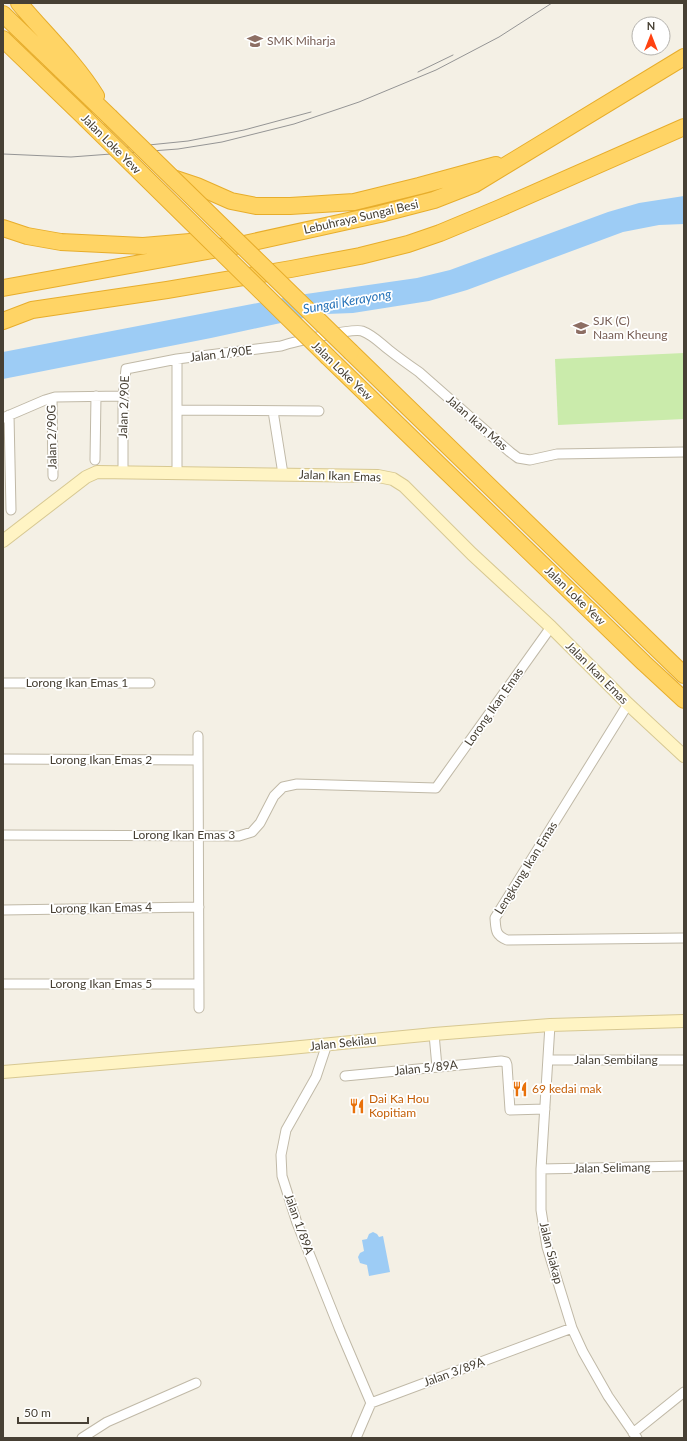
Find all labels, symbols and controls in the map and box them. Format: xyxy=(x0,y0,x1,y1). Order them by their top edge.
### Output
north arrow xyxy=(631,16,671,56)
text: N xyxy=(647,19,655,32)
school or university icon: SMK Miharja xyxy=(246,32,264,50)
place label: SMK Miharja xyxy=(267,33,336,48)
street label: Jalan Loke Yew xyxy=(78,111,145,177)
street label: Lebuhraya Sungai Besi xyxy=(302,196,420,237)
water label: Sungai Kerayong xyxy=(302,285,393,317)
place label: SJK (C) Naam Kheung xyxy=(593,313,667,342)
school or university icon: SJK (C) Naam Kheung xyxy=(572,319,590,337)
street label: Jalan Loke Yew xyxy=(309,338,376,404)
street label: Jalan 1/90E xyxy=(189,342,253,365)
street label: Jalan 2/90E xyxy=(115,375,132,439)
street label: Jalan Ikan Mas xyxy=(444,392,511,453)
street label: Jalan 2/90G xyxy=(43,404,60,469)
street label: Jalan Ikan Emas xyxy=(299,467,381,484)
street label: Jalan Loke Yew xyxy=(542,563,609,629)
street label: Jalan Ikan Emas xyxy=(563,638,632,707)
street label: Lorong Ikan Emas xyxy=(461,665,526,749)
street label: Lorong Ikan Emas 1 xyxy=(26,675,128,690)
street label: Lorong Ikan Emas 2 xyxy=(50,752,152,767)
street label: Lengkung Ikan Emas xyxy=(491,819,560,917)
street label: Lorong Ikan Emas 3 xyxy=(133,827,235,842)
street label: Lorong Ikan Emas 4 xyxy=(50,899,152,916)
street label: Lorong Ikan Emas 5 xyxy=(50,976,152,991)
street label: Jalan Sekilau xyxy=(309,1032,377,1053)
street label: Jalan Sembilang xyxy=(574,1052,658,1067)
street label: Jalan 5/89A xyxy=(393,1057,459,1078)
restaurant icon: 69 kedai mak xyxy=(511,1080,529,1098)
place label: 69 kedai mak xyxy=(532,1081,603,1096)
place label: Dai Ka Hou Kopitiam xyxy=(369,1091,429,1120)
restaurant icon: Dai Ka Hou Kopitiam xyxy=(348,1097,366,1115)
street label: Jalan Selimang xyxy=(574,1159,650,1176)
street label: Jalan 1/89A xyxy=(282,1191,318,1257)
street label: Jalan Siakap xyxy=(537,1220,567,1286)
street label: Jalan 3/89A xyxy=(421,1353,487,1389)
scale bar xyxy=(18,1399,88,1425)
text: 50 m xyxy=(24,1405,51,1420)

